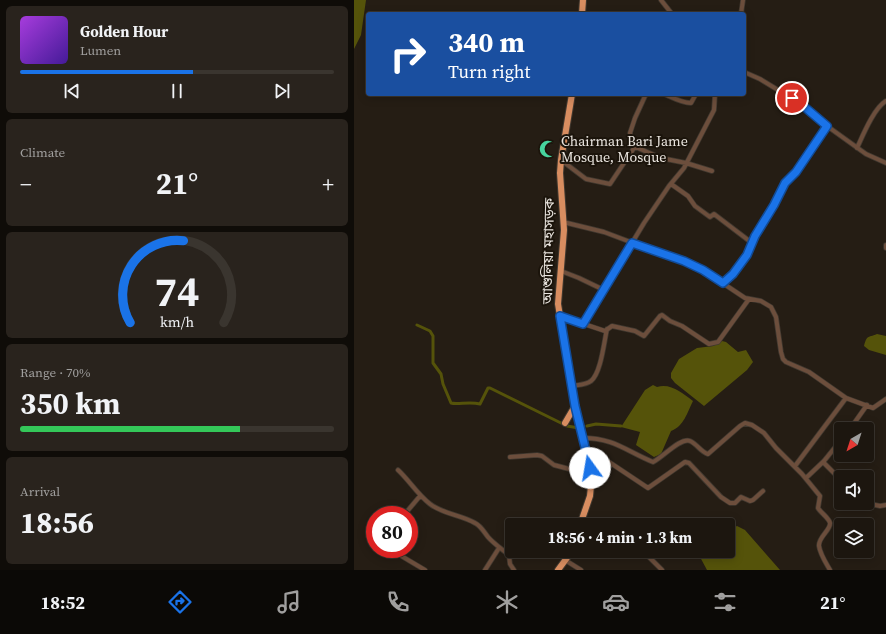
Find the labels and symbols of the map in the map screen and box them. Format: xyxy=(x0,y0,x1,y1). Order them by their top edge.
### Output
pin xyxy=(775,81,809,115)
place label: Chairman Bari Jame Mosque, Mosque xyxy=(561,131,688,167)
mosque icon: Chairman Bari Jame Mosque, Mosque xyxy=(538,139,558,159)
street label: আশুলিয়া মহাসড়ক xyxy=(537,197,559,305)
north arrow xyxy=(834,422,874,462)
position arrow xyxy=(569,447,611,489)
speed limit sign: 80 xyxy=(366,506,418,558)

